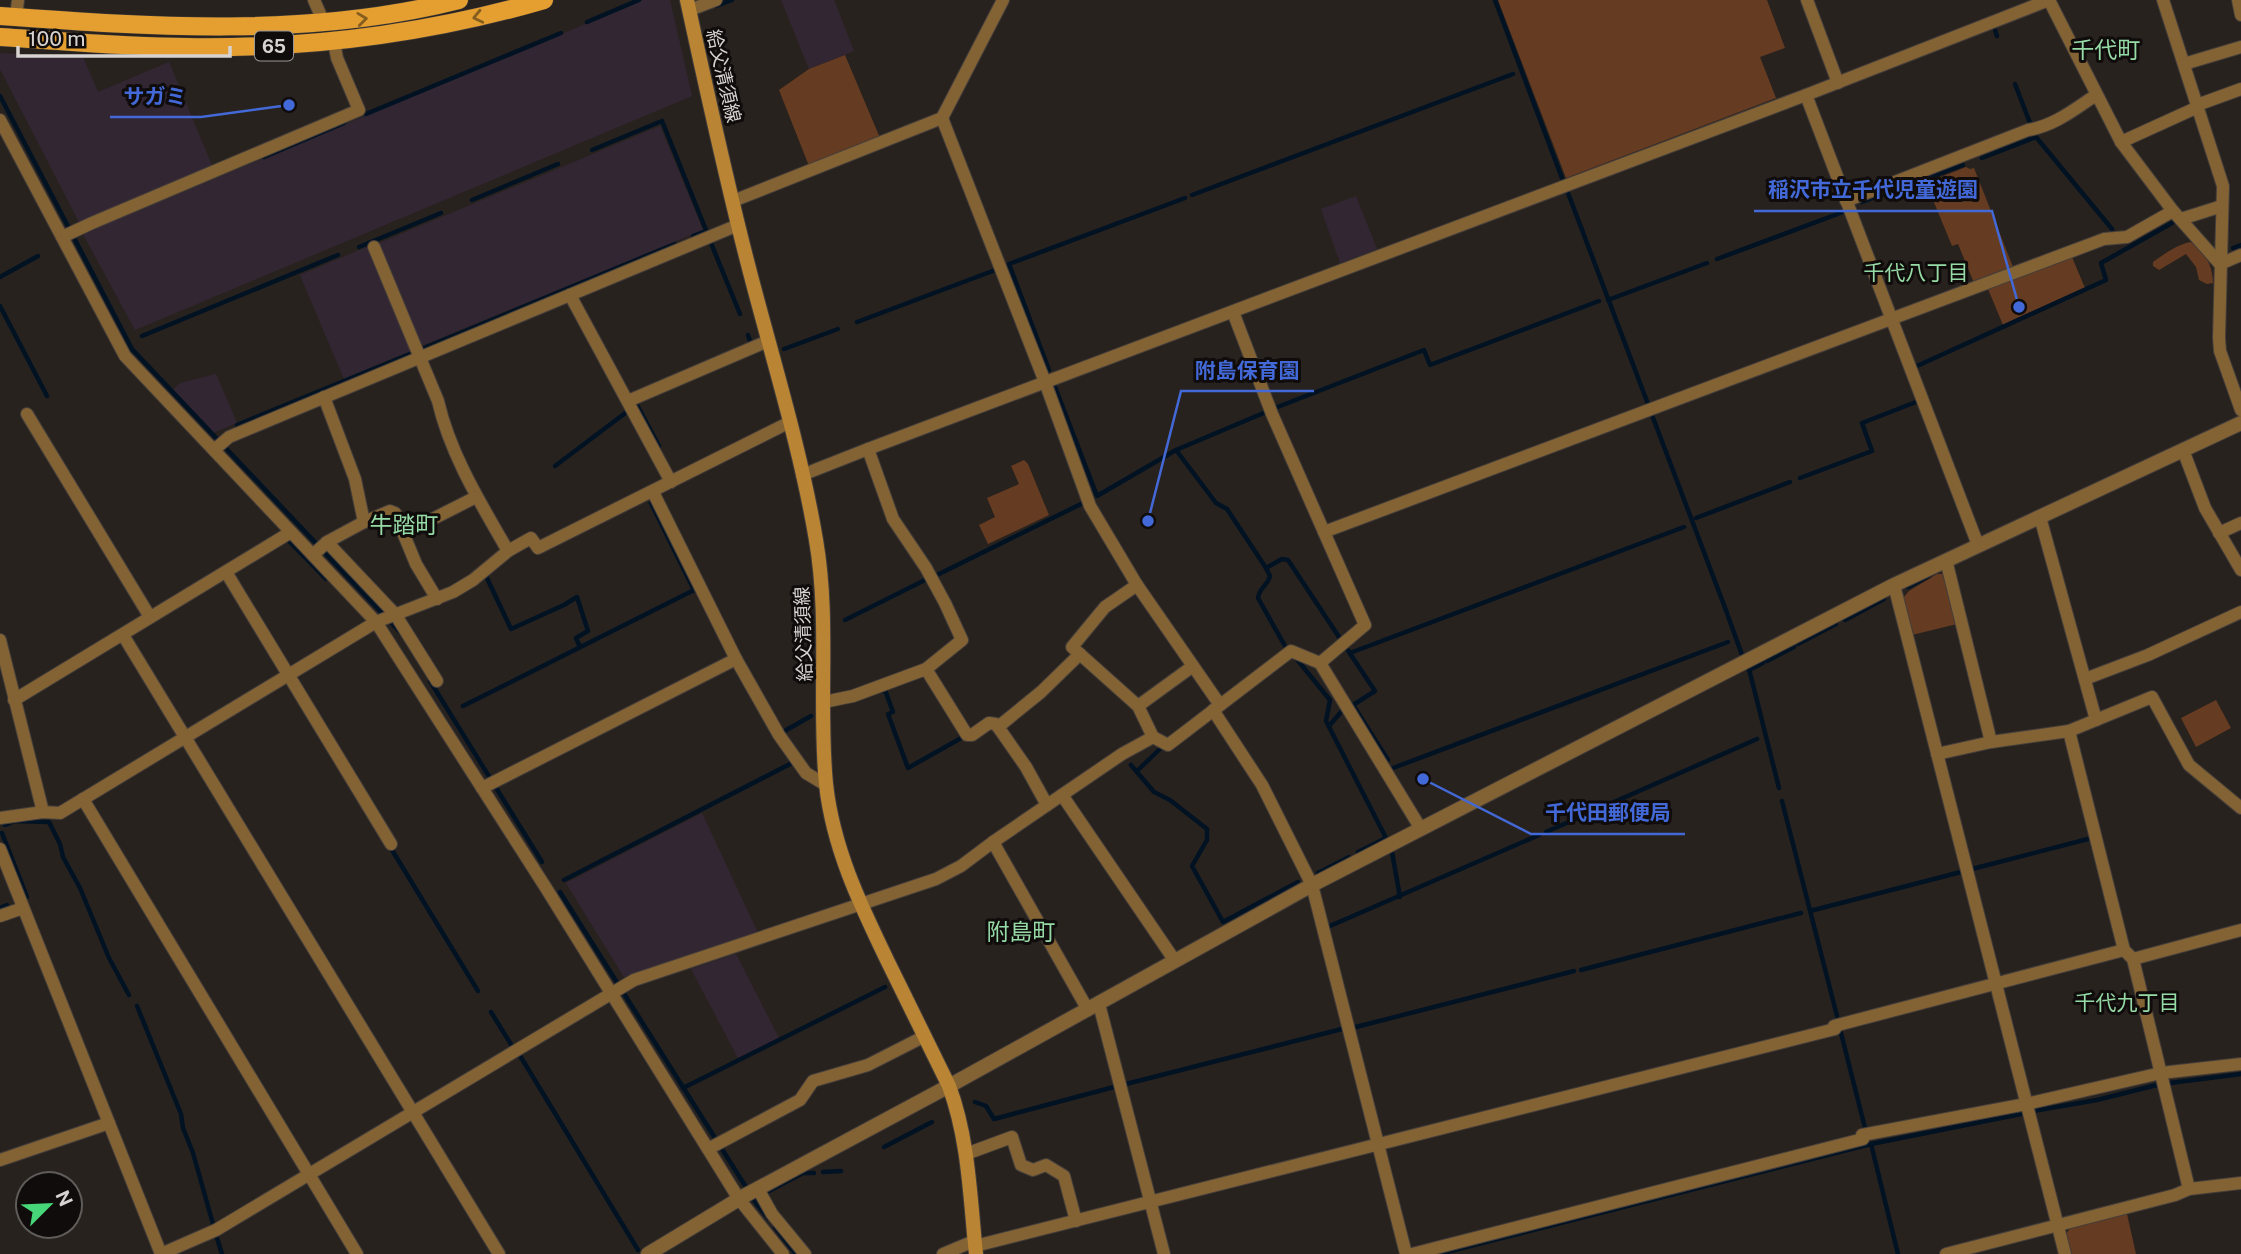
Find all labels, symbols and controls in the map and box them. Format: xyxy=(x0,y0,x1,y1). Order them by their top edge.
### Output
one-way arrow xyxy=(472,9,484,24)
one-way arrow xyxy=(356,11,367,26)
scale bar xyxy=(18,14,229,58)
text: 100 m xyxy=(28,26,85,51)
street label: 給父清須線 xyxy=(703,27,745,125)
road number: 65 xyxy=(255,32,293,60)
district label: 千代町 xyxy=(2072,36,2141,63)
callout: サガミ xyxy=(110,75,201,117)
text: サガミ xyxy=(124,84,187,109)
callout: 稲沢市立千代児童遊園 xyxy=(1754,169,1992,211)
text: 稲沢市立千代児童遊園 xyxy=(1768,177,1978,202)
district label: 千代八丁目 xyxy=(1864,260,1969,285)
callout: 附島保育園 xyxy=(1181,349,1314,391)
text: 附島保育園 xyxy=(1195,358,1300,383)
district label: 牛踏町 xyxy=(370,511,439,538)
street label: 給父清須線 xyxy=(790,586,816,682)
callout: 千代田郵便局 xyxy=(1531,792,1685,834)
text: 千代田郵便局 xyxy=(1545,800,1671,825)
district label: 附島町 xyxy=(987,918,1056,945)
district label: 千代九丁目 xyxy=(2075,990,2180,1015)
north arrow xyxy=(14,1170,84,1240)
text: N xyxy=(51,1187,78,1209)

